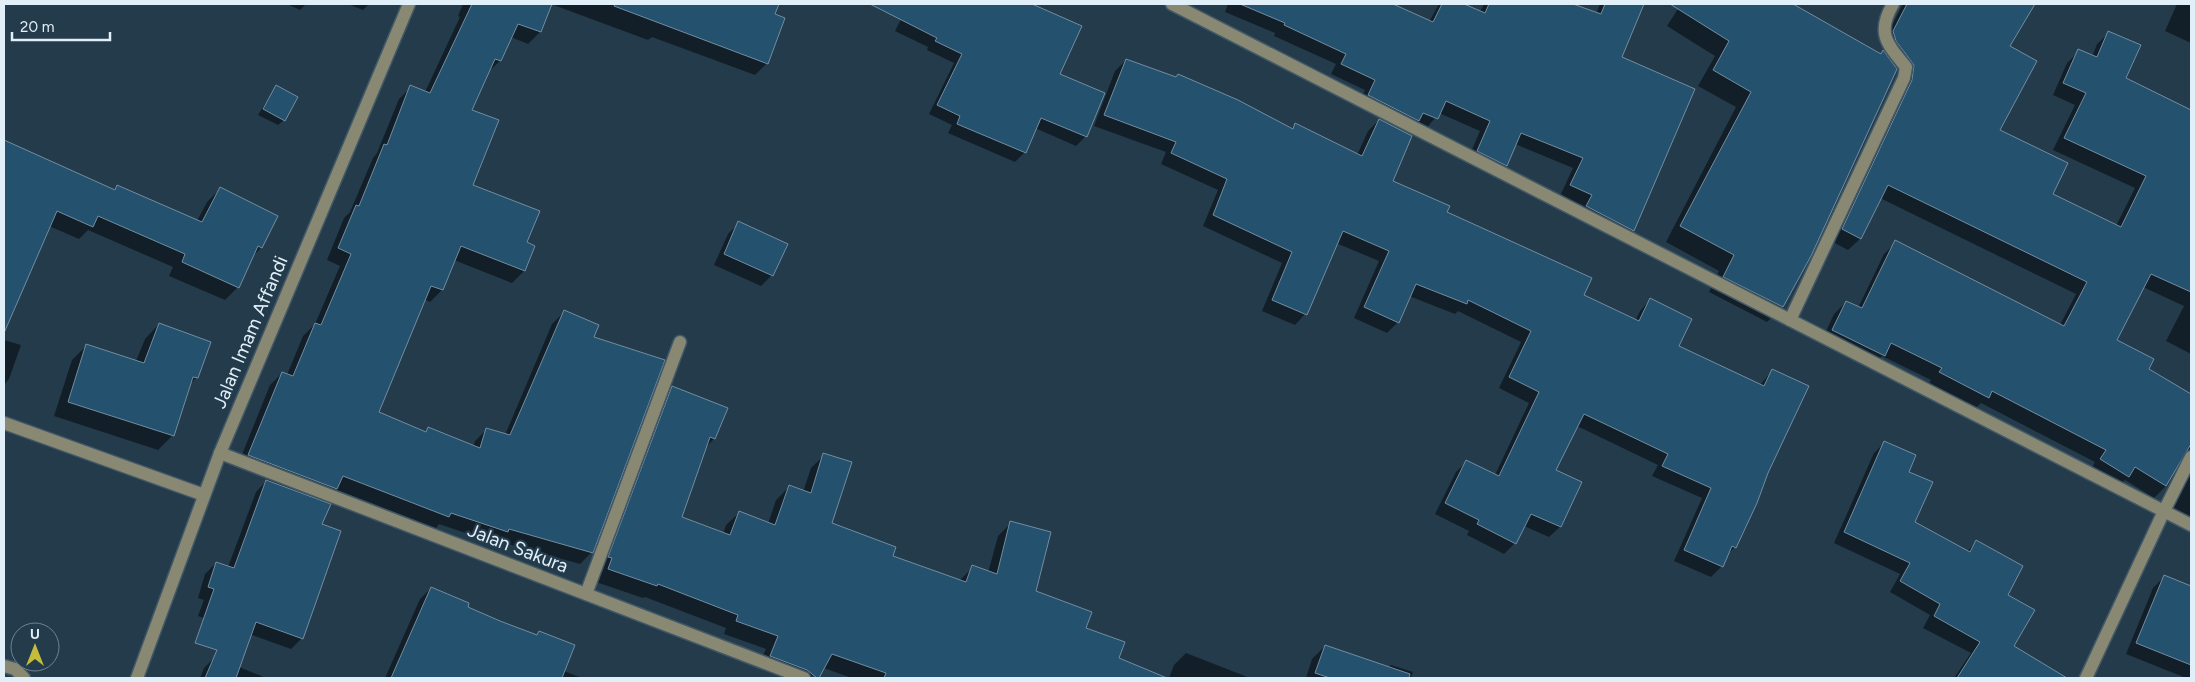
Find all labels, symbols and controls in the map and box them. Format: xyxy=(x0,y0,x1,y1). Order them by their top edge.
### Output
scale bar xyxy=(12,10,110,42)
text: 20 m xyxy=(20,18,54,36)
street label: Jalan Imam Affandi xyxy=(208,252,292,412)
street label: Jalan Sakura xyxy=(464,518,572,578)
north arrow xyxy=(10,622,60,672)
text: U xyxy=(30,626,40,643)

